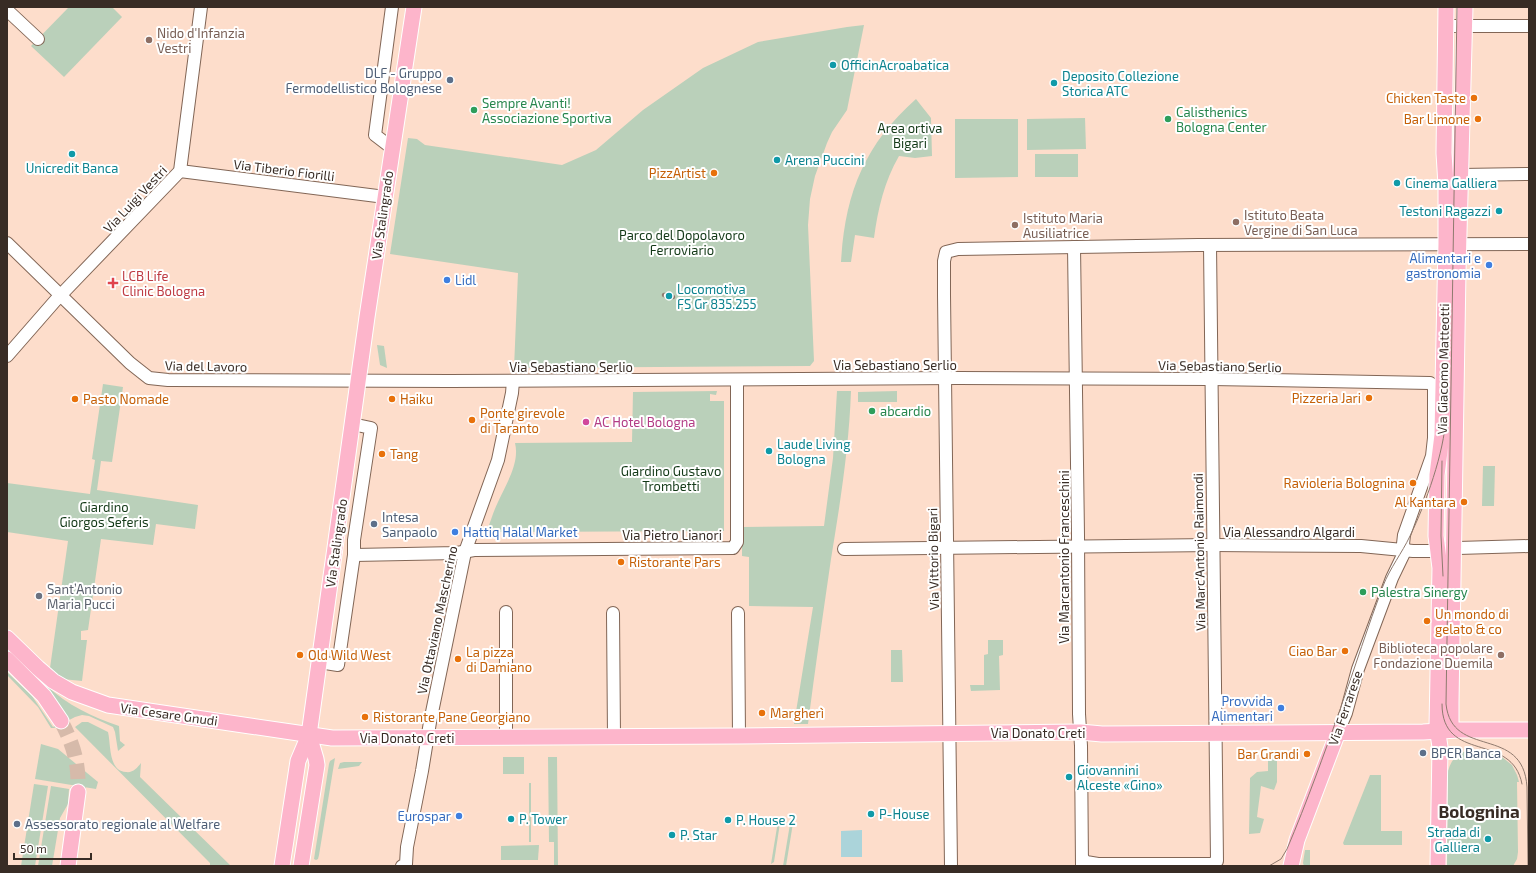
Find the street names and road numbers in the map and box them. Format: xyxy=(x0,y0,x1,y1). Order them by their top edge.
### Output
street label: Via Tiberio Fiorilli xyxy=(233,156,335,184)
street label: Via Luigi Vestri xyxy=(100,162,170,236)
street label: Via Stalingrado xyxy=(368,170,396,260)
street label: Via Giacomo Matteotti xyxy=(1434,303,1452,435)
street label: Via del Lavoro xyxy=(165,357,247,375)
street label: Via Sebastiano Serlio xyxy=(833,357,957,373)
street label: Via Sebastiano Serlio xyxy=(1158,357,1282,375)
street label: Via Sebastiano Serlio xyxy=(509,359,633,375)
street label: Via Marcantonio Franceschini xyxy=(1056,470,1072,644)
street label: Via Marc'Antonio Raimondi xyxy=(1190,473,1208,631)
street label: Via Stalingrado xyxy=(322,498,350,588)
street label: Via Vittorio Bigari xyxy=(924,508,942,610)
street label: Via Alessandro Algardi xyxy=(1223,524,1355,540)
street label: Via Pietro Lianori xyxy=(622,527,722,543)
street label: Via Ottaviano Mascherino xyxy=(413,544,461,696)
street label: Via Ferrarese xyxy=(1325,668,1365,748)
street label: Via Cesare Gnudi xyxy=(119,699,219,729)
street label: Via Donato Creti xyxy=(991,725,1085,741)
street label: Via Donato Creti xyxy=(360,730,454,746)

